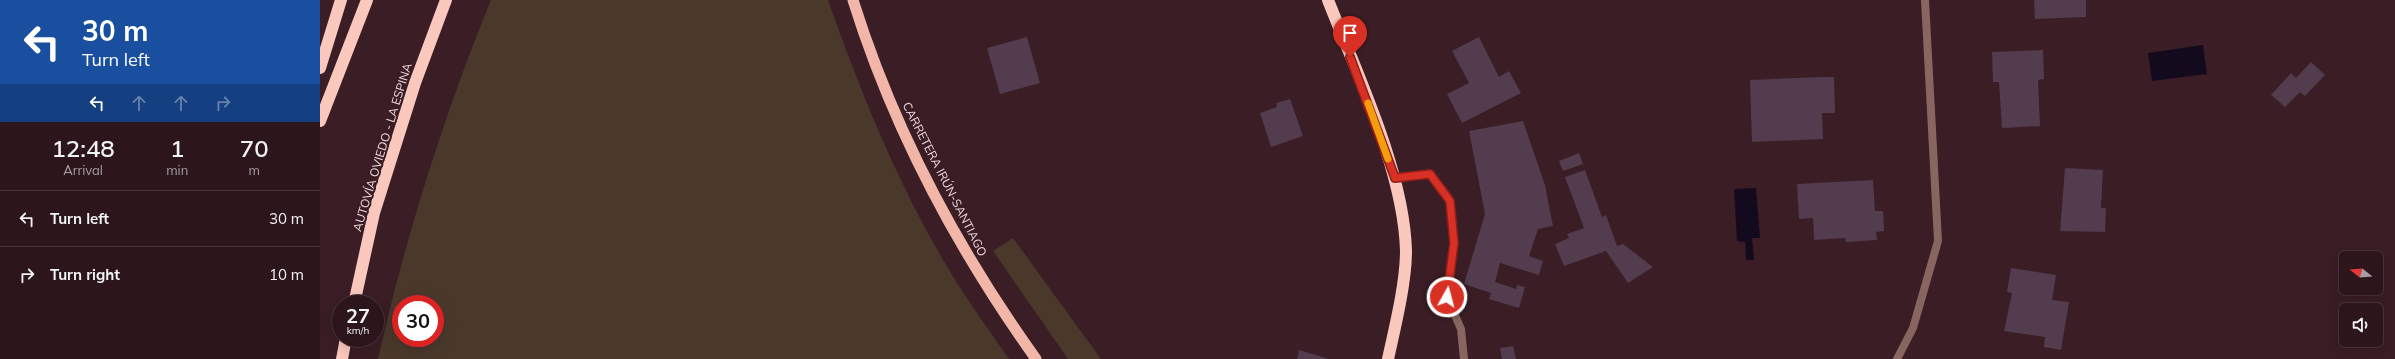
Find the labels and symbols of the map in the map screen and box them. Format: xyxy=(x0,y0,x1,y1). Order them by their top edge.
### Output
pin xyxy=(1333,16,1367,57)
street label: AUTOVÍA OVIEDO - LA ESPINA xyxy=(349,61,415,233)
street label: CARRETERA IRÚN-SANTIAGO xyxy=(899,99,991,259)
north arrow xyxy=(2339,251,2383,295)
position arrow xyxy=(1426,276,1468,318)
speed limit sign: 30 xyxy=(392,295,444,347)

